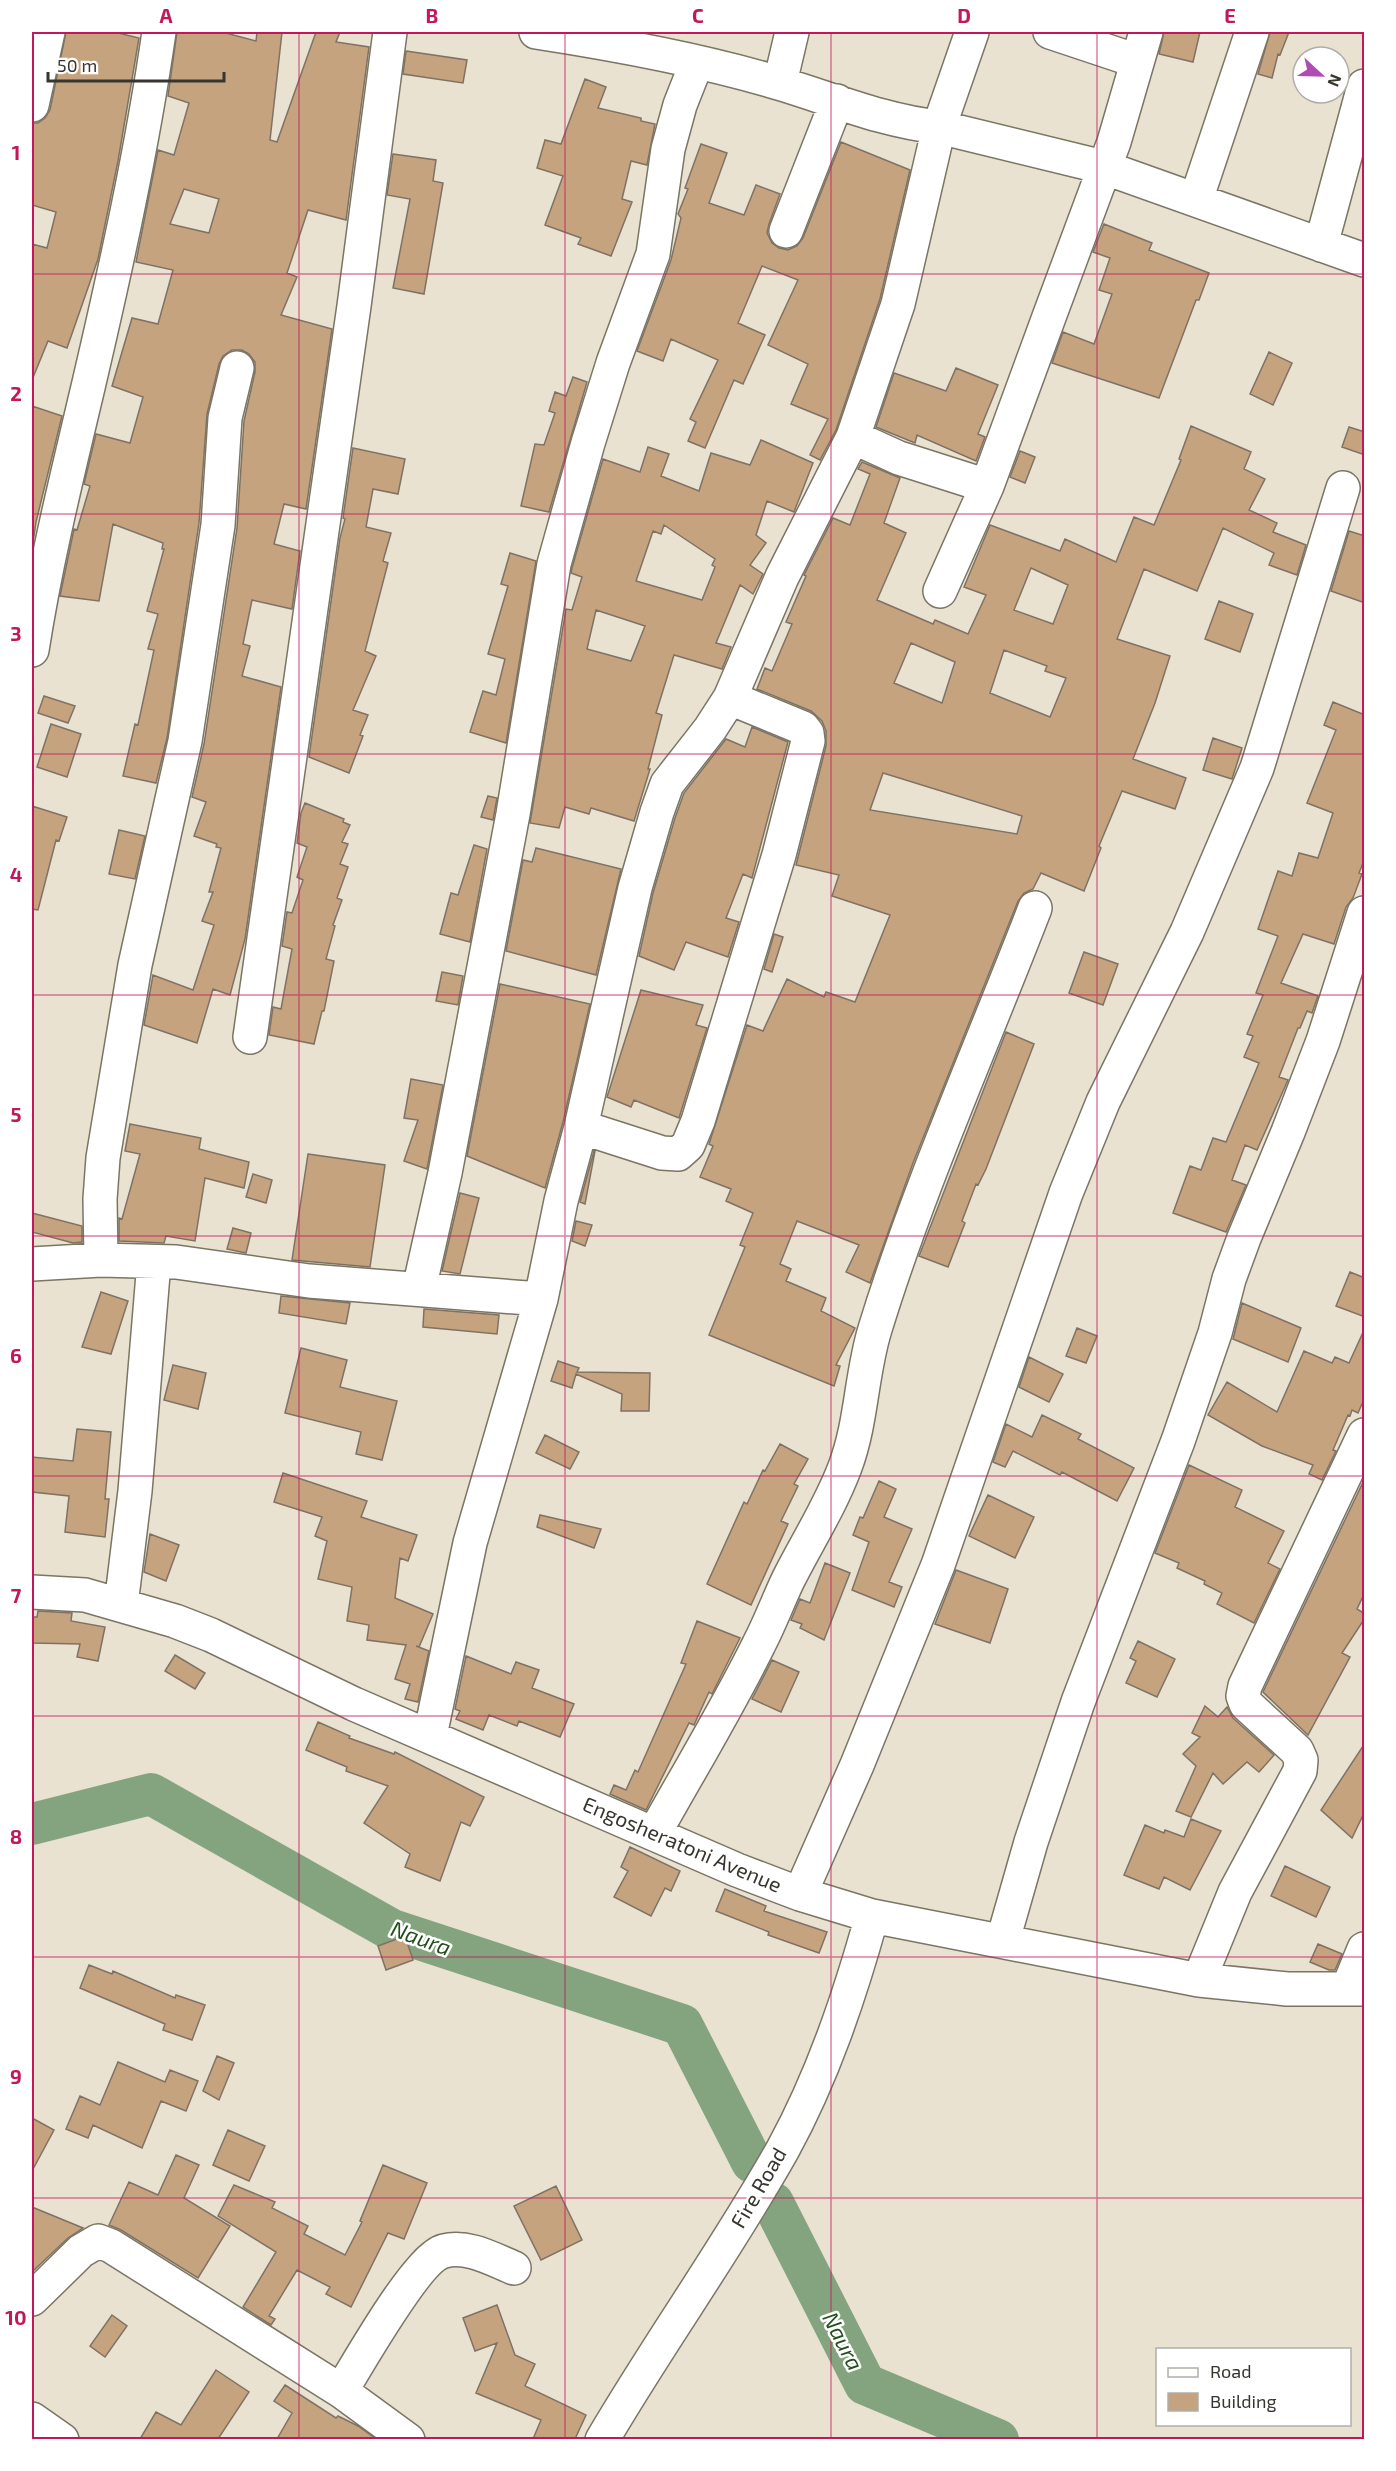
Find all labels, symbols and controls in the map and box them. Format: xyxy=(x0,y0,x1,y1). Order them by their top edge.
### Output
text: A xyxy=(159,3,173,27)
text: B xyxy=(426,3,438,27)
text: C xyxy=(692,3,704,27)
text: D xyxy=(957,3,971,27)
text: E xyxy=(1224,3,1236,27)
scale bar xyxy=(48,45,224,83)
north arrow xyxy=(1291,45,1351,105)
text: 50 m xyxy=(57,54,97,76)
text: N xyxy=(1324,72,1346,90)
text: 1 xyxy=(12,140,20,164)
text: 2 xyxy=(10,381,22,405)
text: 3 xyxy=(10,621,22,645)
text: 4 xyxy=(10,862,23,886)
text: 5 xyxy=(10,1102,22,1126)
text: 6 xyxy=(10,1343,22,1367)
text: 7 xyxy=(11,1583,22,1607)
street label: Engosheratoni Avenue xyxy=(579,1790,786,1897)
text: 8 xyxy=(10,1824,22,1848)
water label: Naura xyxy=(388,1914,455,1960)
text: 9 xyxy=(10,2064,22,2088)
street label: Fire Road xyxy=(725,2142,791,2232)
text: 10 xyxy=(5,2305,27,2329)
water label: Naura xyxy=(818,2307,869,2374)
legend xyxy=(1156,2348,1351,2426)
text: Road xyxy=(1210,2360,1251,2382)
text: Building xyxy=(1210,2390,1277,2412)

